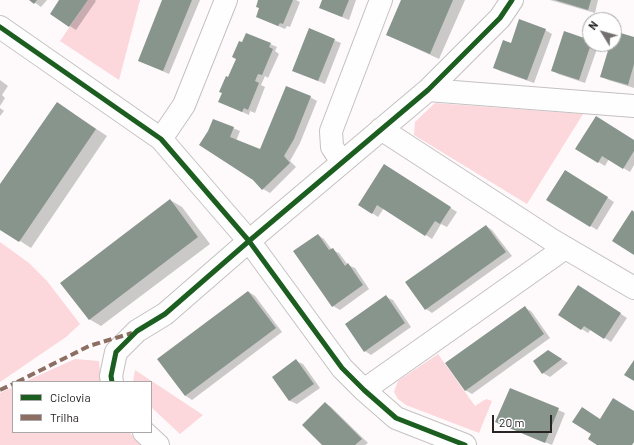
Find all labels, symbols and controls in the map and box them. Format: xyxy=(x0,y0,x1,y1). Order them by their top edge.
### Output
north arrow xyxy=(582,12,622,52)
text: N xyxy=(585,18,600,32)
legend xyxy=(12,381,152,433)
text: Ciclovia xyxy=(50,390,91,404)
scale bar xyxy=(494,407,554,433)
text: Trilha xyxy=(50,410,79,424)
text: 20 m xyxy=(499,415,525,429)

